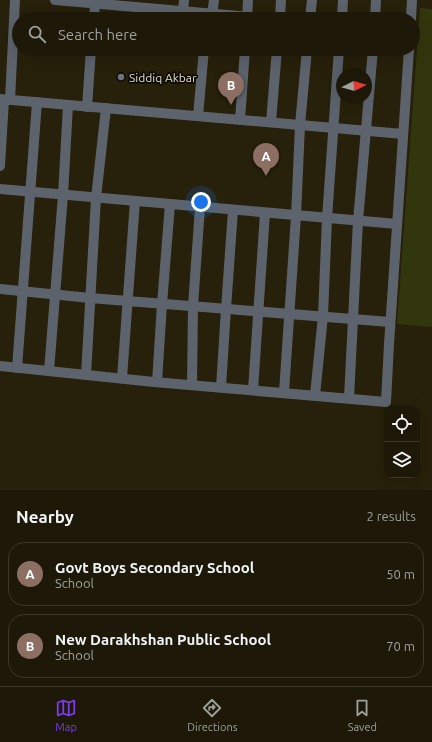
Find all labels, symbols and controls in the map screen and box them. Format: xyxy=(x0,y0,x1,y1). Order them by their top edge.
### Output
search box xyxy=(12,12,420,56)
icon: search xyxy=(26,23,48,45)
text: Search here xyxy=(58,26,137,43)
north arrow xyxy=(336,68,372,104)
place label: Siddiq Akbar xyxy=(129,71,197,84)
marker: Siddiq Akbar xyxy=(116,72,126,82)
pin: B xyxy=(218,72,244,105)
pin: A xyxy=(253,143,279,176)
your location xyxy=(191,192,211,212)
map controls xyxy=(384,406,420,478)
button: locate xyxy=(384,406,420,442)
button: layers xyxy=(384,442,420,478)
text: Nearby xyxy=(16,507,74,526)
text: 2 results xyxy=(366,509,416,523)
text: Govt Boys Secondary School xyxy=(55,559,254,576)
text: A xyxy=(25,567,35,581)
text: 50 m xyxy=(386,567,415,581)
text: School xyxy=(55,576,94,590)
text: New Darakhshan Public School xyxy=(55,631,271,648)
text: B xyxy=(26,639,34,653)
text: 70 m xyxy=(386,639,415,653)
text: School xyxy=(55,648,94,662)
tab: Map xyxy=(55,697,77,733)
tab: Directions xyxy=(187,697,237,733)
tab: Saved xyxy=(348,697,377,733)

